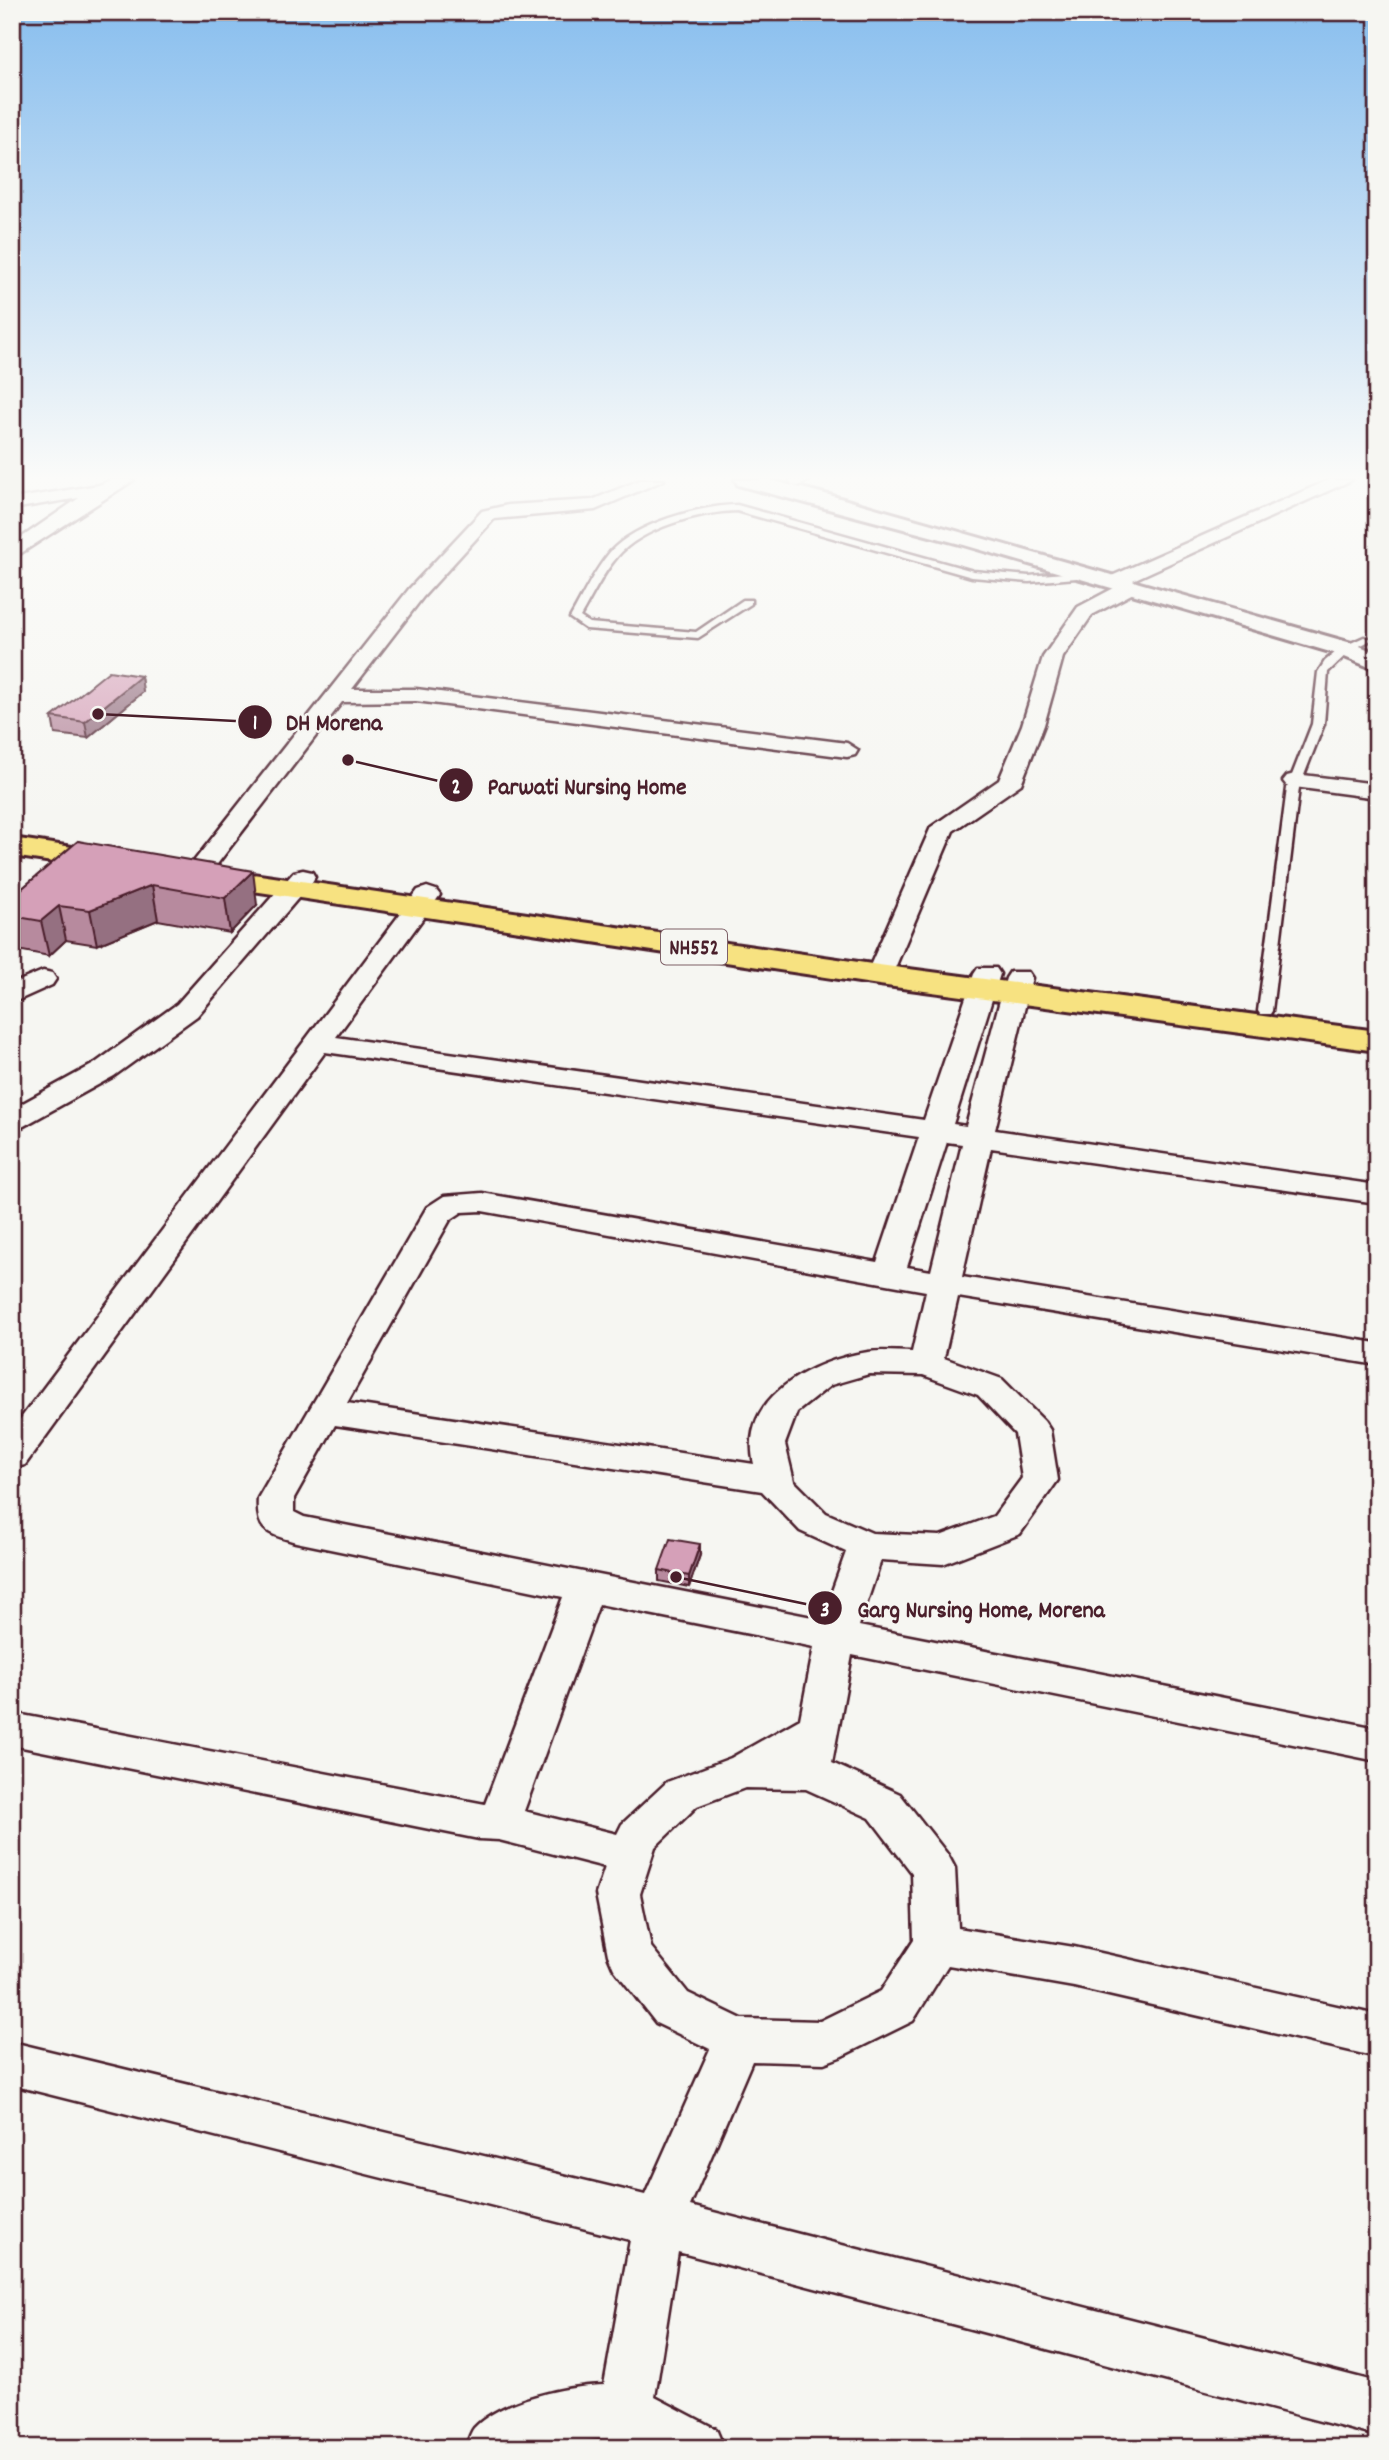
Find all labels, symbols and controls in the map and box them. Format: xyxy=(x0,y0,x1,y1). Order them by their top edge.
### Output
callout: DH Morena xyxy=(237,699,397,744)
text: DH Morena xyxy=(286,708,383,742)
text: 1 xyxy=(253,710,257,740)
callout: Parwati Nursing Home xyxy=(439,763,701,808)
text: Parwati Nursing Home xyxy=(487,772,687,806)
text: 2 xyxy=(451,774,461,804)
road number: NH552 xyxy=(661,930,727,964)
callout: Garg Nursing Home, Morena xyxy=(808,1586,1119,1631)
text: Garg Nursing Home, Morena xyxy=(857,1595,1106,1629)
text: 3 xyxy=(820,1597,830,1627)

